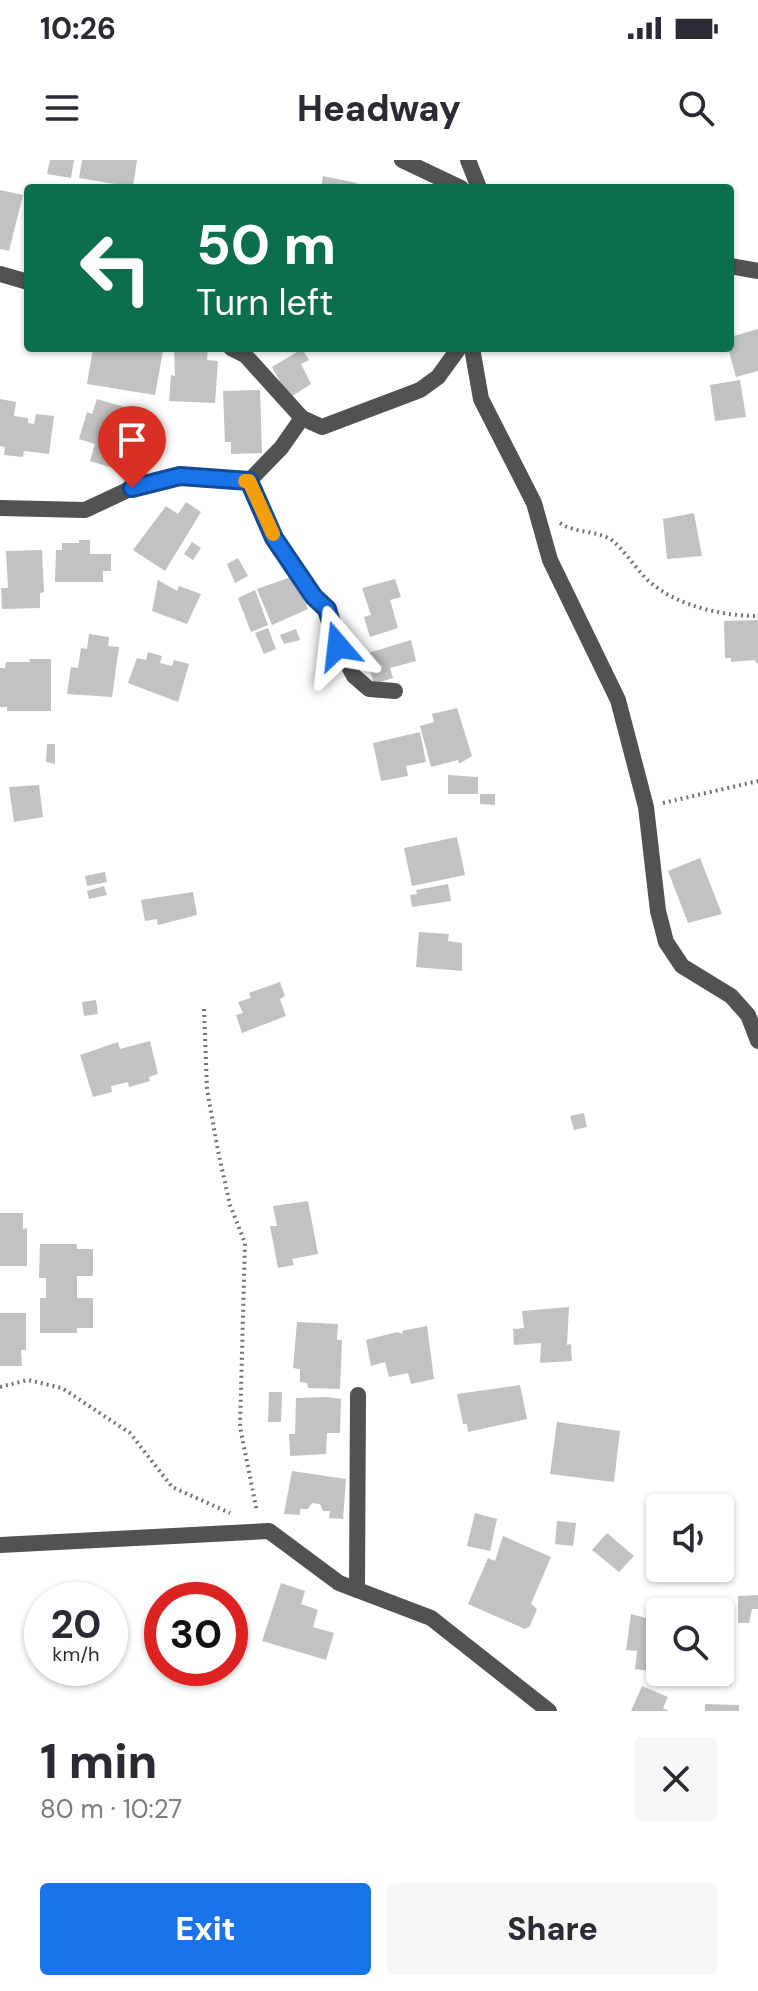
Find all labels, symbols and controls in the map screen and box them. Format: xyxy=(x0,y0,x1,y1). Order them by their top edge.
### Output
text: 10:26 xyxy=(40,9,116,48)
text: Headway xyxy=(297,85,461,132)
icon: menu xyxy=(40,86,84,130)
icon: search xyxy=(674,86,718,130)
text: 50 m xyxy=(196,208,336,281)
icon: left xyxy=(64,216,168,320)
text: Turn left xyxy=(196,279,333,326)
pin xyxy=(98,406,166,488)
icon: arrive xyxy=(110,418,154,462)
position arrow xyxy=(296,604,380,688)
map controls xyxy=(646,1494,734,1686)
button: sound xyxy=(646,1494,734,1582)
speed limit sign: 30 xyxy=(144,1582,248,1686)
text: 20 xyxy=(50,1598,102,1650)
button: search xyxy=(646,1598,734,1686)
text: km/h xyxy=(52,1641,100,1667)
text: 1 min xyxy=(40,1730,157,1793)
button: close xyxy=(634,1737,718,1821)
text: 80 m · 10:27 xyxy=(40,1792,182,1826)
button: Exit xyxy=(40,1883,371,1975)
button: Share xyxy=(387,1883,718,1975)

